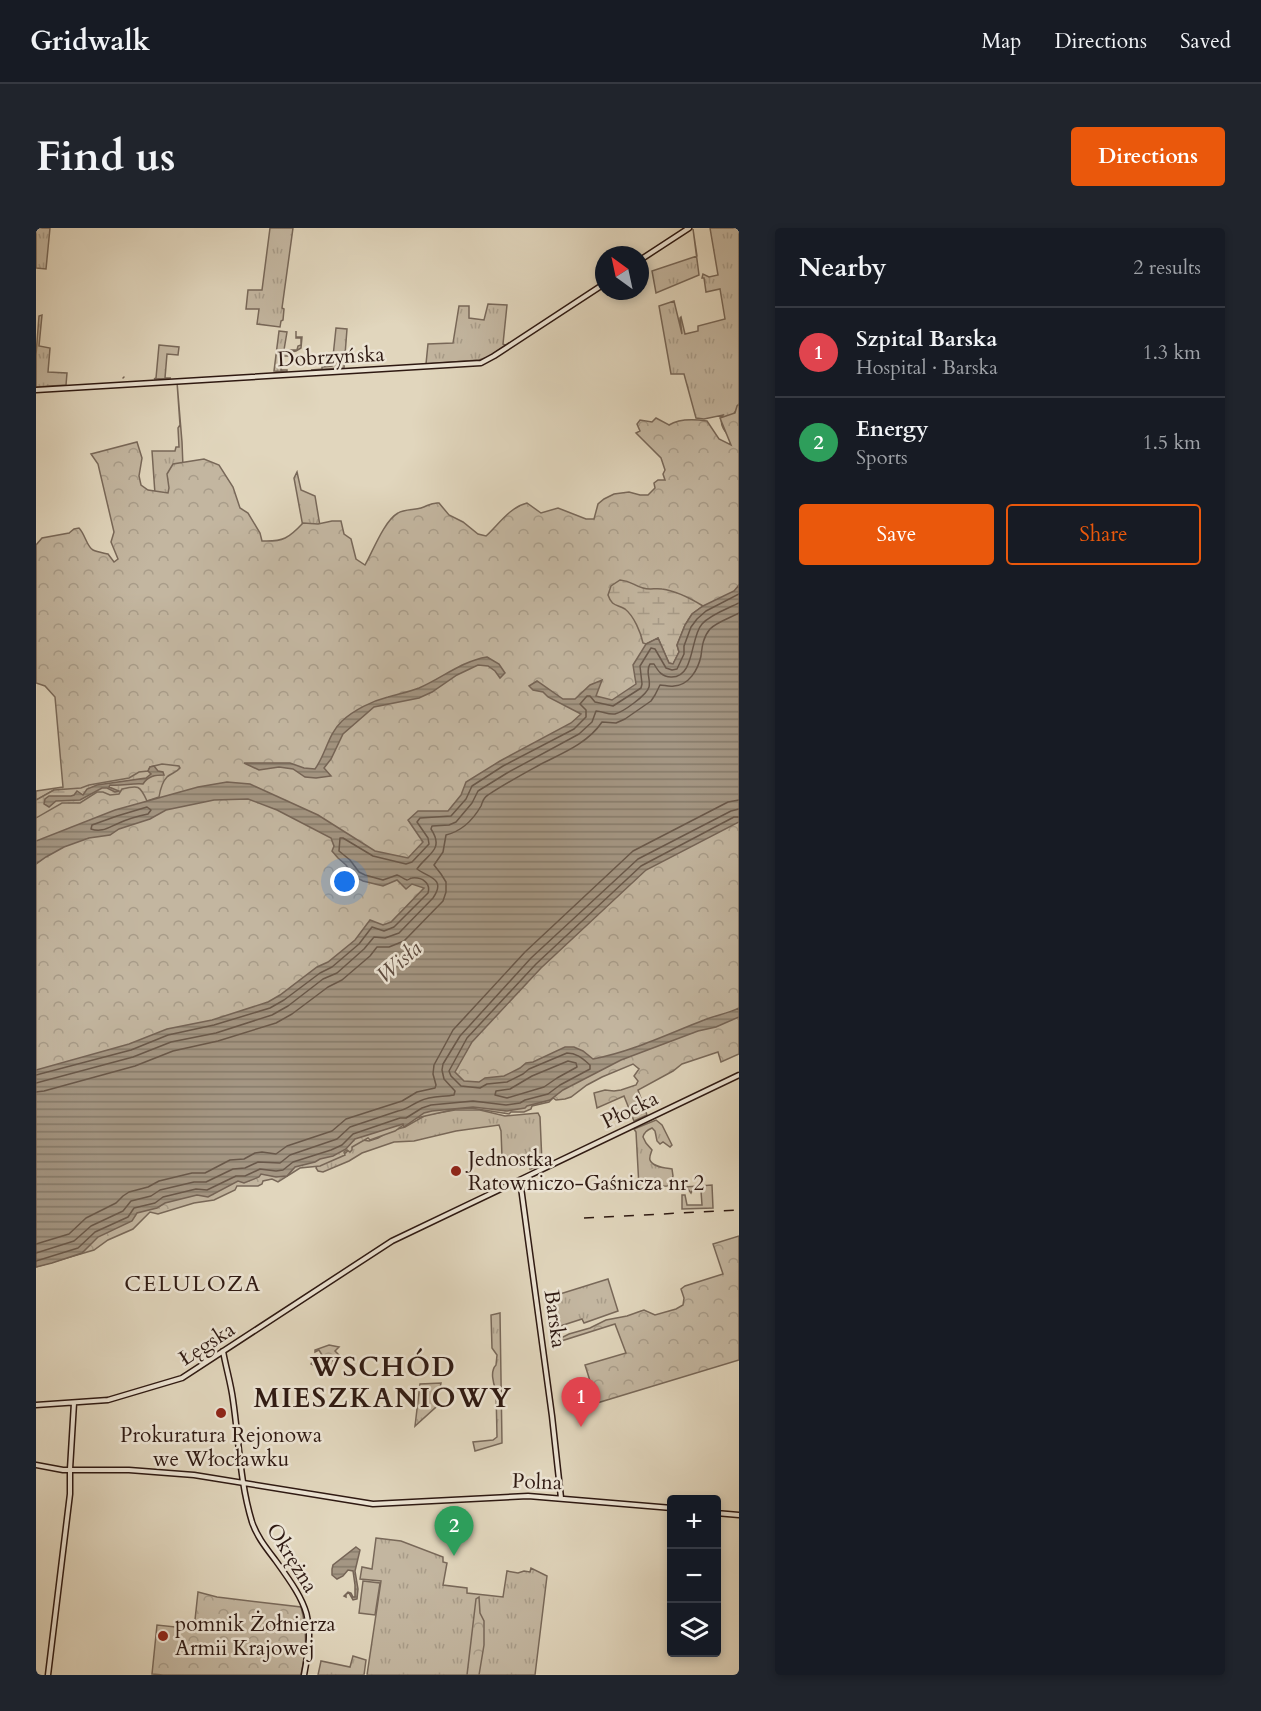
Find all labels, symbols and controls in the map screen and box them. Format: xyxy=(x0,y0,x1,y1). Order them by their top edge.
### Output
text: Gridwalk xyxy=(30,22,150,60)
text: Map xyxy=(981,27,1021,56)
text: Directions xyxy=(1054,27,1147,56)
text: Saved xyxy=(1180,27,1231,56)
button: Directions xyxy=(1071,127,1225,186)
text: Find us xyxy=(36,128,176,185)
north arrow xyxy=(595,246,649,300)
text: Nearby xyxy=(799,250,887,285)
text: 2 results xyxy=(1133,254,1201,281)
text: Szpital Barska xyxy=(856,324,997,354)
text: 1 xyxy=(813,339,824,366)
text: 1.3 km xyxy=(1142,339,1201,366)
street label: Dobrzyńska xyxy=(277,340,385,374)
text: Hospital · Barska xyxy=(856,354,998,381)
text: Energy xyxy=(856,414,928,444)
text: 2 xyxy=(813,429,824,456)
text: 1.5 km xyxy=(1142,429,1201,456)
text: Sports xyxy=(856,444,908,471)
button: Save xyxy=(799,504,994,565)
button: Share xyxy=(1006,504,1201,565)
your location xyxy=(330,867,359,896)
water label: Wisła xyxy=(370,934,428,990)
street label: Płocka xyxy=(597,1084,663,1136)
place label: Jednostka Ratowniczo-Gaśnicza nr 2 xyxy=(465,1145,704,1198)
marker: Jednostka Ratowniczo-Gaśnicza nr 2 xyxy=(449,1164,463,1178)
district label: CELULOZA xyxy=(124,1269,262,1299)
street label: Barska xyxy=(537,1288,573,1350)
street label: Łęgska xyxy=(173,1315,241,1373)
district label: WSCHÓD MIESZKANIOWY xyxy=(253,1348,513,1417)
pin: 1 xyxy=(562,1378,600,1427)
marker: Prokuratura Rejonowa we Włocławku xyxy=(214,1406,228,1420)
place label: Prokuratura Rejonowa we Włocławku xyxy=(120,1421,322,1474)
street label: Polna xyxy=(511,1467,563,1497)
map controls xyxy=(667,1495,721,1657)
button: + xyxy=(667,1495,721,1549)
pin: 2 xyxy=(434,1506,474,1556)
street label: Okrężna xyxy=(259,1518,325,1598)
button: − xyxy=(667,1549,721,1603)
button: layers xyxy=(667,1603,721,1657)
place label: pomnik Żołnierza Armii Krajowej xyxy=(175,1610,336,1663)
marker: pomnik Żołnierza Armii Krajowej xyxy=(156,1629,170,1643)

